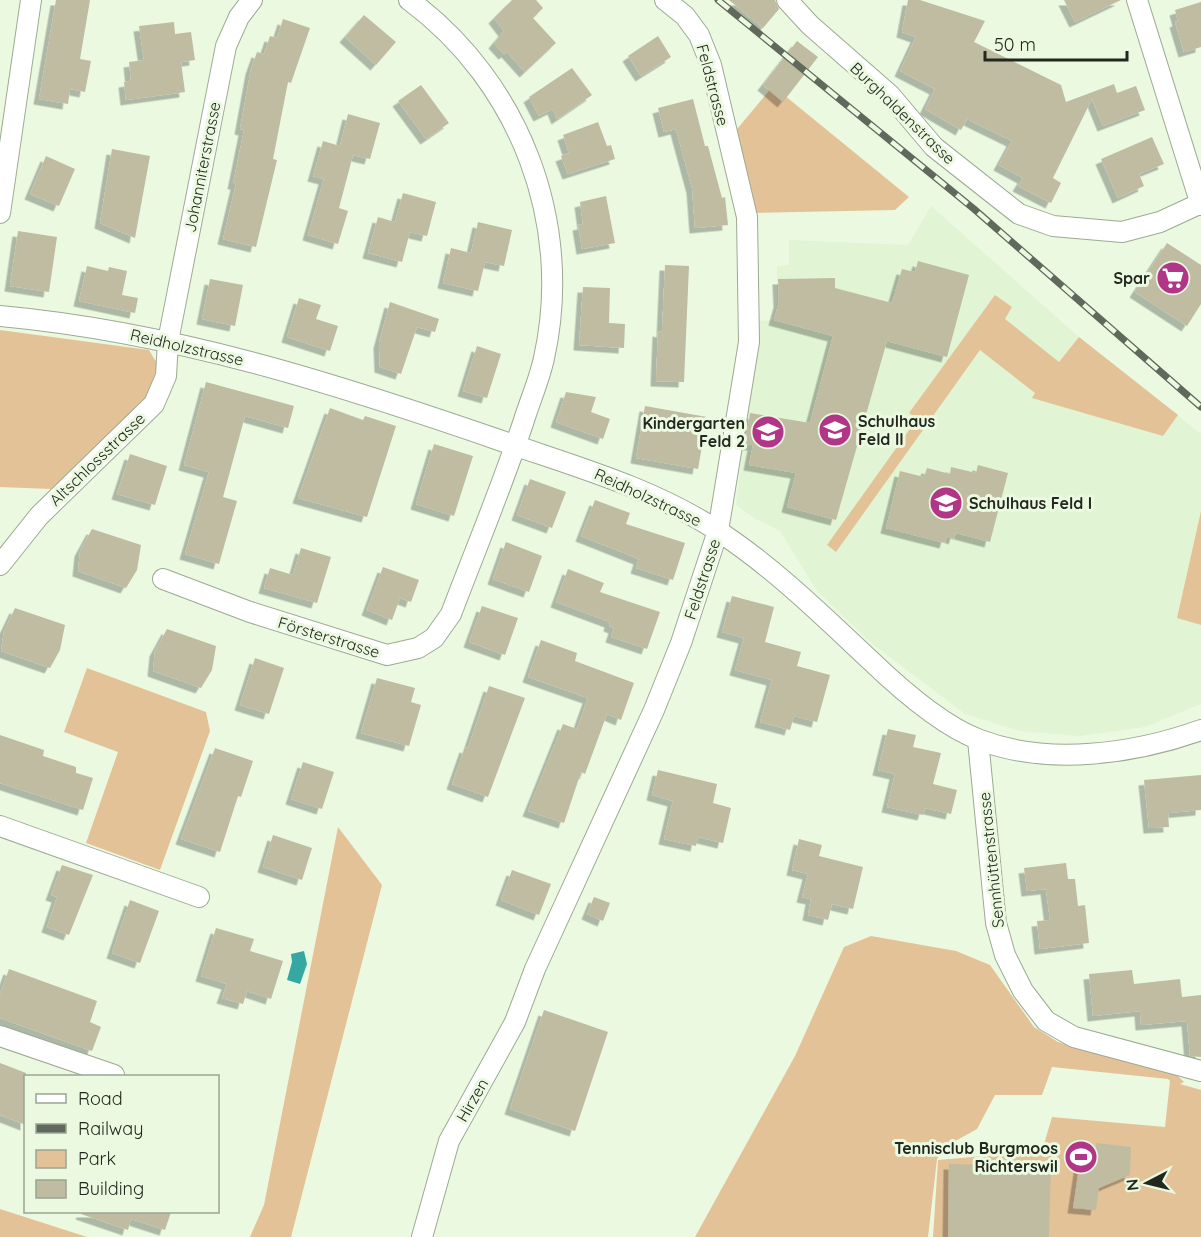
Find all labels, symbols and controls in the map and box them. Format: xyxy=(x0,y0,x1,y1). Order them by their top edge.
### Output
scale bar xyxy=(985,24,1128,62)
text: 50 m xyxy=(994,33,1036,56)
street label: Feldstrasse xyxy=(693,42,733,128)
street label: Burghaldenstrasse xyxy=(846,58,960,168)
street label: Johanniterstrasse xyxy=(180,100,224,234)
supermarket icon: Spar xyxy=(1155,260,1191,296)
place label: Spar xyxy=(1113,268,1150,288)
street label: Reidholzstrasse xyxy=(128,324,246,370)
street label: Altschlossstrasse xyxy=(45,408,149,510)
place label: Schulhaus Feld II xyxy=(858,411,936,449)
school or university icon: Schulhaus Feld II xyxy=(817,412,853,448)
place label: Kindergarten Feld 2 xyxy=(642,413,745,451)
school or university icon: Kindergarten Feld 2 xyxy=(750,414,786,450)
street label: Reidholzstrasse xyxy=(591,464,705,530)
school or university icon: Schulhaus Feld I xyxy=(928,485,964,521)
place label: Schulhaus Feld I xyxy=(969,493,1092,513)
street label: Feldstrasse xyxy=(680,536,724,622)
street label: Försterstrasse xyxy=(276,612,382,662)
street label: Sennhüttenstrasse xyxy=(974,791,1008,929)
legend xyxy=(24,1075,219,1213)
street label: Hirzen xyxy=(452,1075,492,1125)
text: Road xyxy=(78,1087,123,1110)
text: Railway xyxy=(78,1117,144,1140)
place label: Tennisclub Burgmoos Richterswil xyxy=(894,1138,1058,1176)
sports icon: Tennisclub Burgmoos Richterswil xyxy=(1063,1139,1099,1175)
text: Park xyxy=(78,1147,116,1170)
north arrow xyxy=(1117,1153,1177,1213)
text: Building xyxy=(78,1177,144,1200)
text: N xyxy=(1121,1178,1143,1192)

